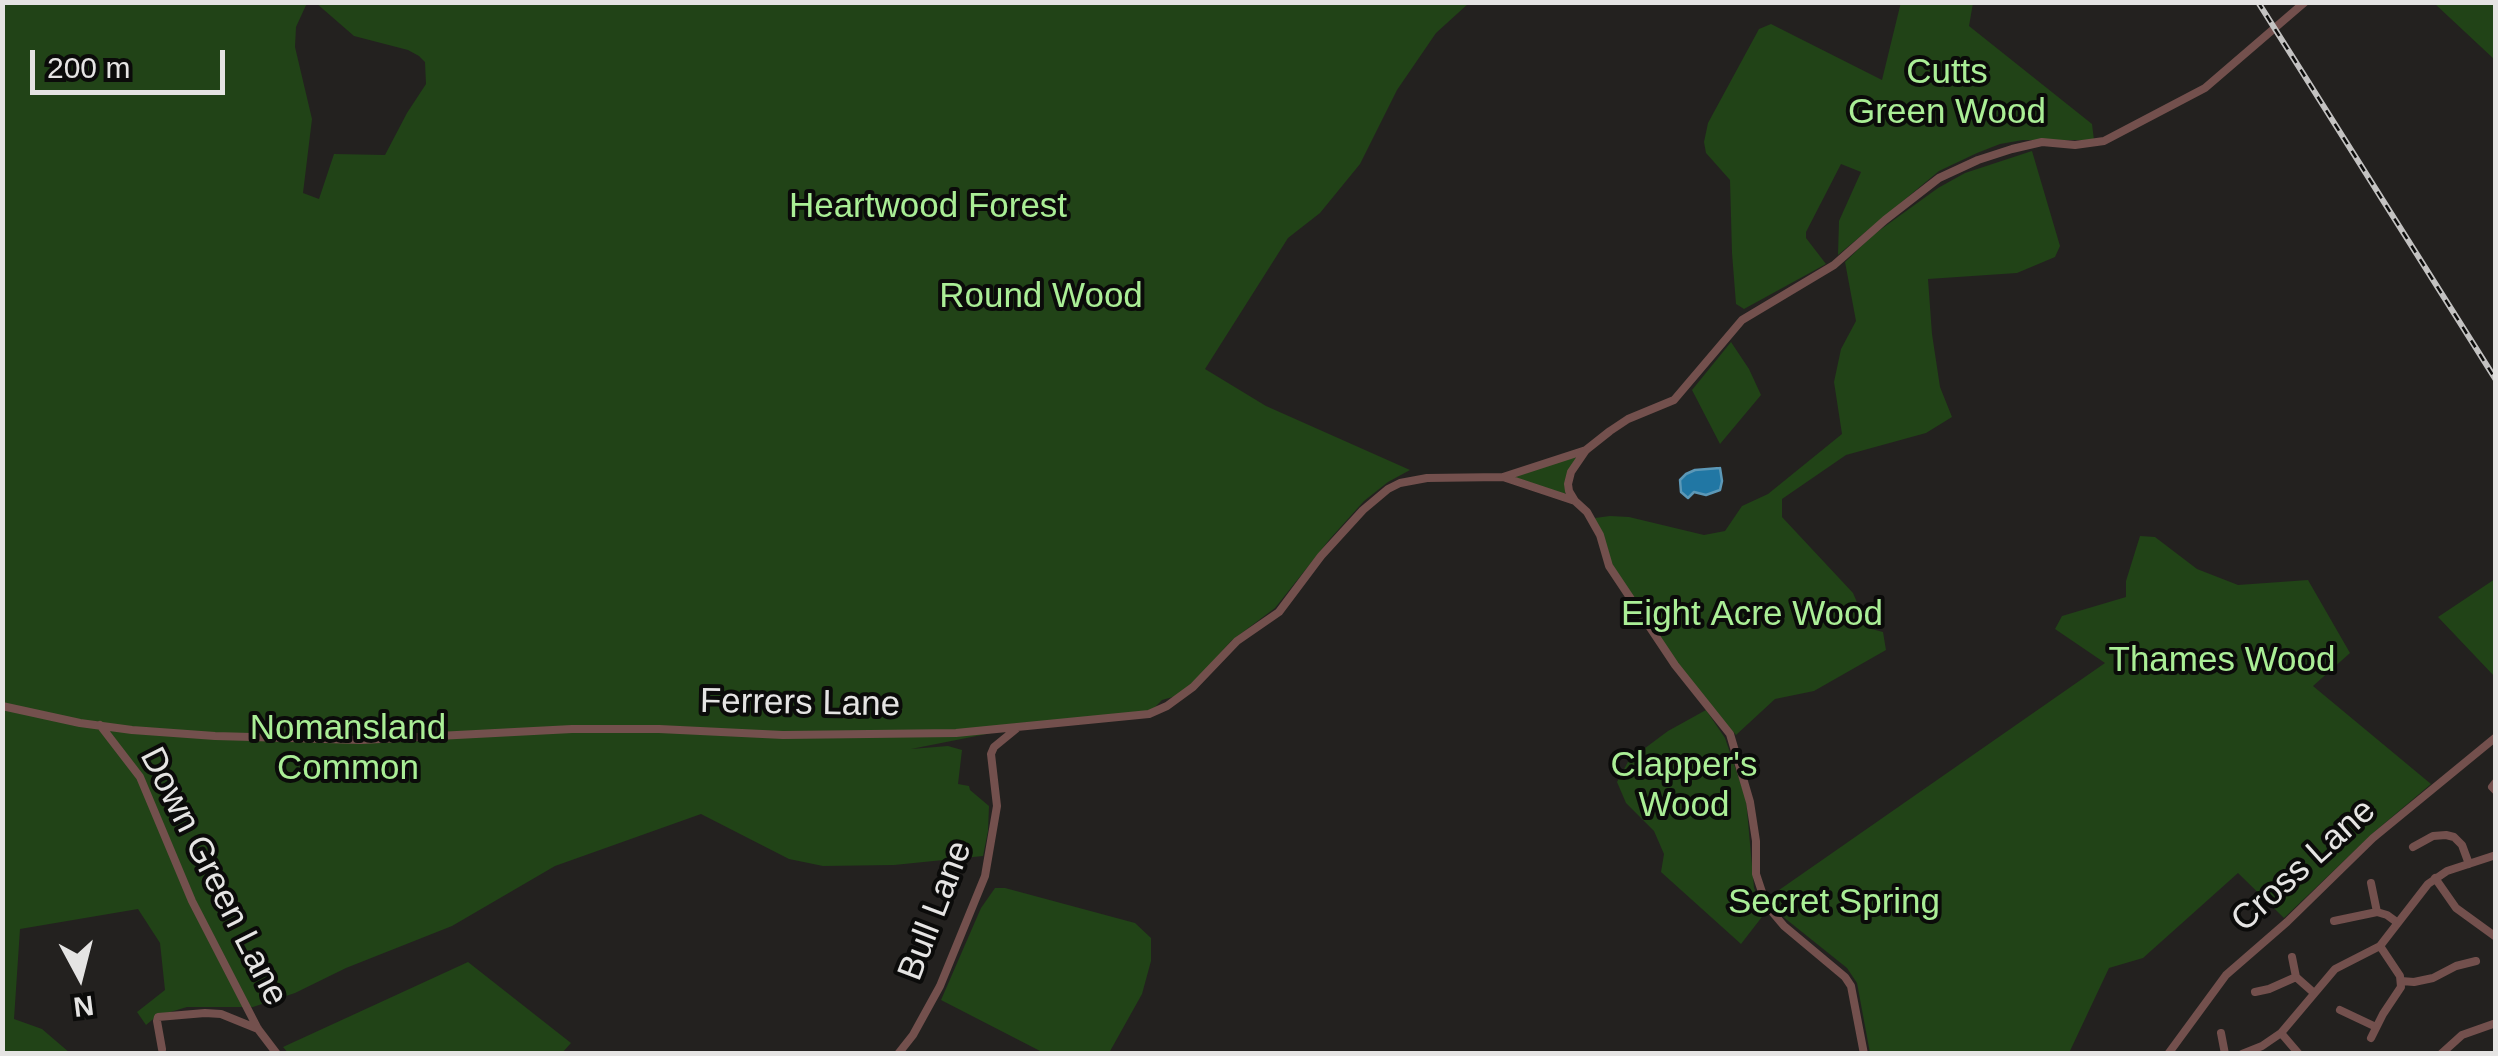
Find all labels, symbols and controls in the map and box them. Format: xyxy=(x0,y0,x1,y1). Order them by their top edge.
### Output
scale bar xyxy=(35,30,230,92)
text: 200 m xyxy=(47,51,130,84)
park label: Cutts Green Wood xyxy=(1848,52,2046,134)
park label: Heartwood Forest xyxy=(789,186,1067,228)
park label: Round Wood xyxy=(939,276,1143,318)
park label: Eight Acre Wood xyxy=(1621,594,1883,636)
park label: Thames Wood xyxy=(2109,640,2335,682)
street label: Ferrers Lane xyxy=(699,681,901,727)
park label: Nomansland Common xyxy=(250,708,446,790)
street label: Down Green Lane xyxy=(130,741,296,1013)
park label: Clapper's Wood xyxy=(1611,745,1757,827)
street label: Cross Lane xyxy=(2223,791,2385,941)
street label: Bull Lane xyxy=(890,835,982,987)
park label: Secret Spring xyxy=(1728,882,1940,924)
north arrow xyxy=(30,926,130,1026)
text: N xyxy=(72,990,96,1023)

